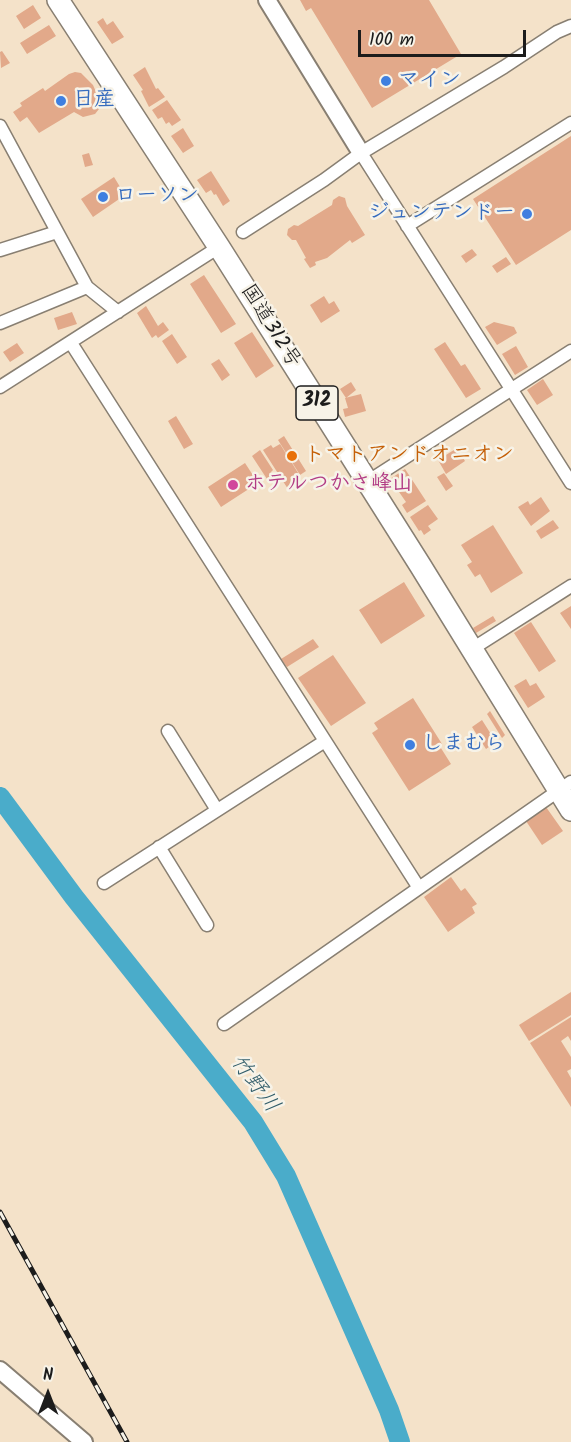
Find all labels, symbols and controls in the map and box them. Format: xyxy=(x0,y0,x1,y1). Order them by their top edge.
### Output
scale bar xyxy=(361,18,529,56)
text: 100 m xyxy=(369,26,414,55)
place label: マイン xyxy=(398,68,461,94)
marker: マイン xyxy=(379,74,393,88)
place label: 日産 xyxy=(73,88,115,114)
marker: 日産 xyxy=(54,94,68,108)
place label: ローソン xyxy=(115,184,199,210)
marker: ローソン xyxy=(96,190,110,204)
place label: ジュンテンドー xyxy=(368,201,515,227)
marker: ジュンテンドー xyxy=(520,207,534,221)
street label: 国道312号 xyxy=(233,281,305,373)
road number: 312 xyxy=(296,386,338,420)
place label: トマトアンドオニオン xyxy=(304,443,514,469)
marker: トマトアンドオニオン xyxy=(285,449,299,463)
place label: ホテルつかさ峰山 xyxy=(245,472,413,498)
marker: ホテルつかさ峰山 xyxy=(226,478,240,492)
place label: しまむら xyxy=(422,732,506,758)
marker: しまむら xyxy=(403,738,417,752)
water label: 竹野川 xyxy=(223,1051,283,1119)
text: N xyxy=(43,1363,53,1388)
north arrow xyxy=(18,1364,78,1424)

